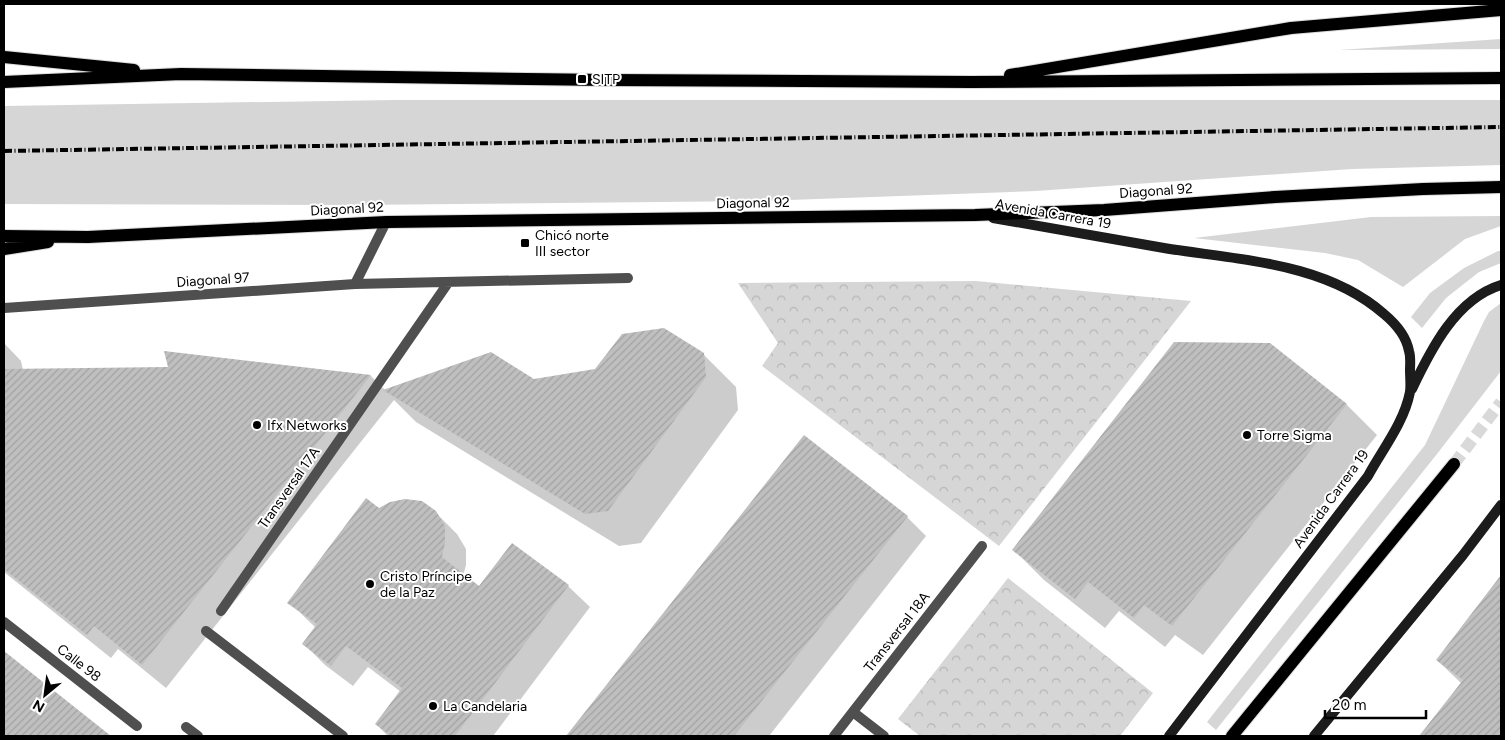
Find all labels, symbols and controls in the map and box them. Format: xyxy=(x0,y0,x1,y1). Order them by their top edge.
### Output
place label: SITP xyxy=(592,71,620,88)
marker: SITP xyxy=(576,73,588,85)
street label: Diagonal 92 xyxy=(1119,180,1193,202)
street label: Diagonal 92 xyxy=(716,194,790,212)
street label: Avenida Carrera 19 xyxy=(994,195,1112,233)
street label: Diagonal 92 xyxy=(310,199,384,219)
place label: Chicó norte III sector xyxy=(535,227,609,260)
marker: Chicó norte III sector xyxy=(519,237,531,249)
street label: Diagonal 97 xyxy=(176,269,251,291)
place label: Ifx Networks xyxy=(267,417,347,434)
marker: Ifx Networks xyxy=(251,419,263,431)
place label: Torre Sigma xyxy=(1257,427,1332,444)
marker: Torre Sigma xyxy=(1241,429,1253,441)
street label: Transversal 17A xyxy=(255,443,324,532)
street label: Avenida Carrera 19 xyxy=(1290,446,1372,551)
place label: Cristo Príncipe de la Paz xyxy=(380,568,472,601)
marker: Cristo Príncipe de la Paz xyxy=(364,578,376,590)
street label: Transversal 18A xyxy=(860,588,934,675)
street label: Calle 98 xyxy=(54,641,104,685)
north arrow xyxy=(20,670,70,720)
scale bar xyxy=(1325,688,1426,720)
text: N xyxy=(30,696,48,716)
text: 20 m xyxy=(1332,696,1366,714)
place label: La Candelaria xyxy=(443,698,527,715)
marker: La Candelaria xyxy=(427,700,439,712)

